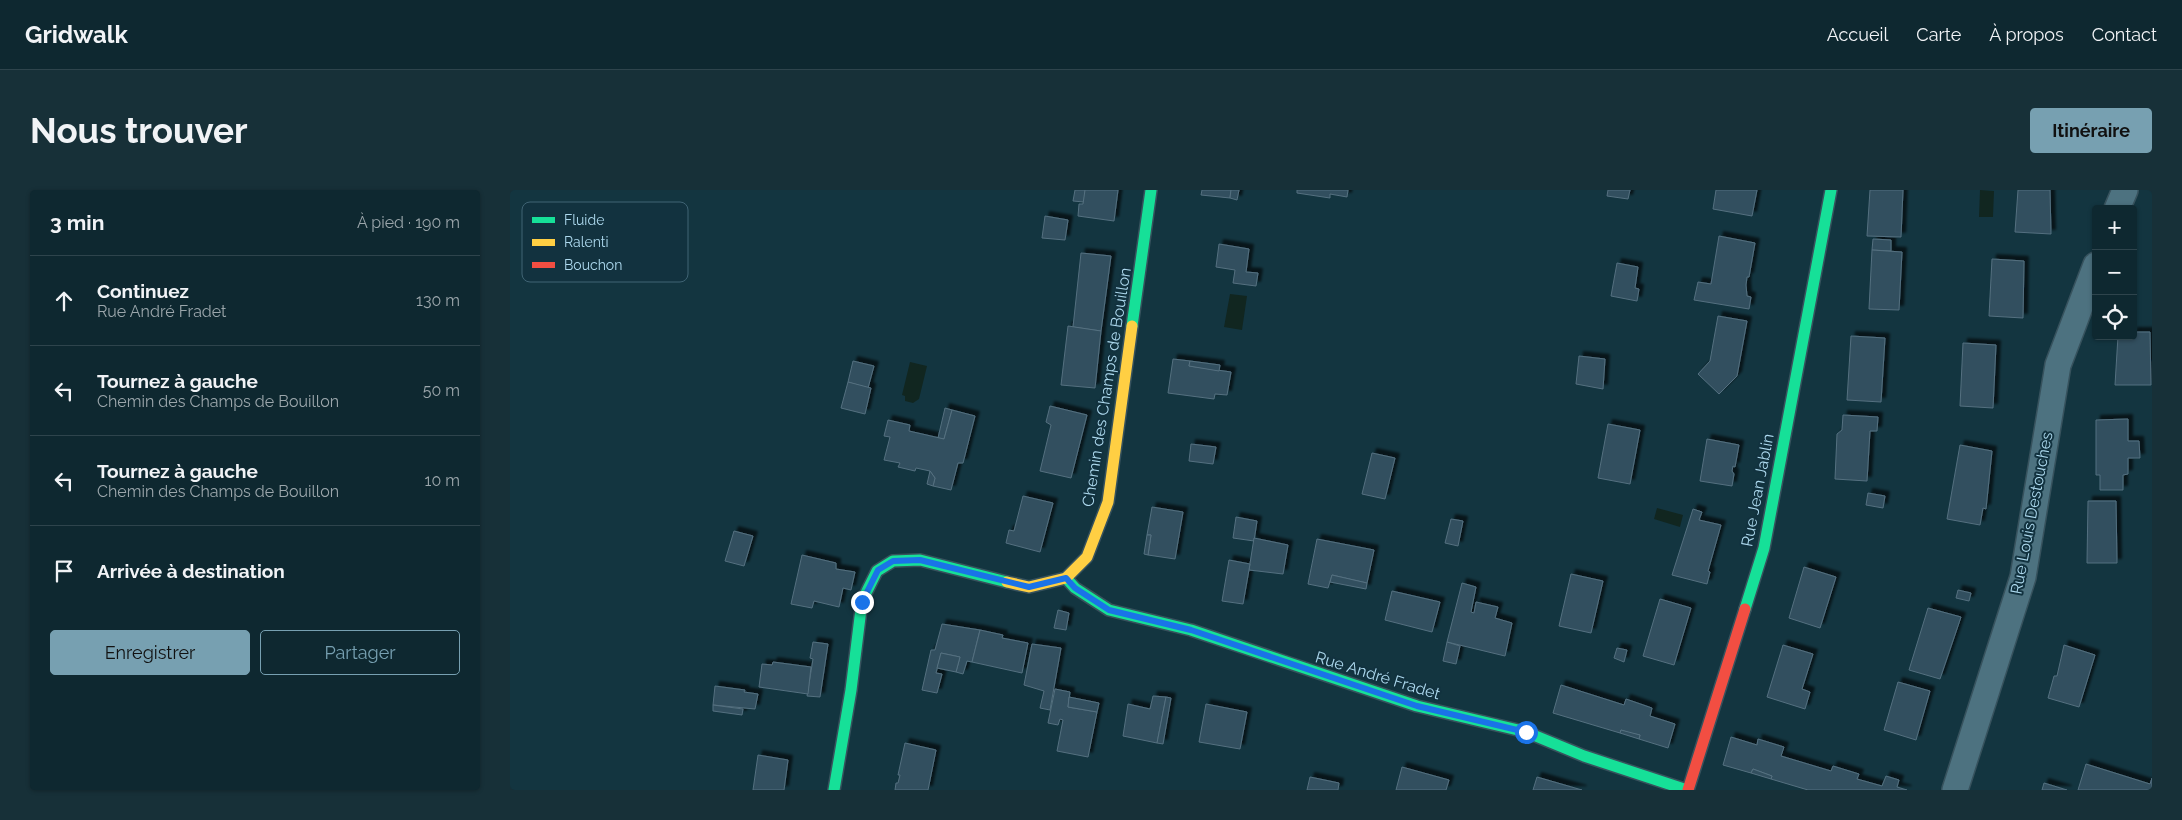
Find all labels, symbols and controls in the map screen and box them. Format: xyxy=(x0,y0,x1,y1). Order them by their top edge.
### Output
text: Gridwalk xyxy=(25,20,128,49)
text: Accueil xyxy=(1827,24,1888,45)
text: Carte xyxy=(1916,24,1961,45)
text: À propos xyxy=(1989,24,2064,45)
text: Contact xyxy=(2092,24,2157,45)
button: Itinéraire xyxy=(2030,108,2152,153)
text: Nous trouver xyxy=(30,110,248,151)
legend xyxy=(522,202,688,282)
map controls xyxy=(2092,205,2137,340)
button: + xyxy=(2092,205,2137,250)
text: 3 min xyxy=(50,210,104,235)
text: Fluide xyxy=(564,212,604,228)
text: À pied · 190 m xyxy=(357,213,460,232)
text: Ralenti xyxy=(564,234,609,250)
button: − xyxy=(2092,250,2137,295)
text: Bouchon xyxy=(564,257,622,273)
street label: Chemin des Champs de Bouillon xyxy=(1078,266,1135,508)
text: Continuez xyxy=(97,280,189,302)
icon: ahead xyxy=(50,287,78,315)
text: 130 m xyxy=(416,291,460,310)
button: locate xyxy=(2092,295,2137,340)
text: Rue André Fradet xyxy=(97,302,226,321)
text: Tournez à gauche xyxy=(97,370,258,392)
icon: left xyxy=(50,377,78,405)
text: 50 m xyxy=(423,381,460,400)
text: Chemin des Champs de Bouillon xyxy=(97,392,339,411)
street label: Rue Louis Destouches xyxy=(2006,430,2057,596)
street label: Rue Jean Jablin xyxy=(1737,432,1778,548)
text: Tournez à gauche xyxy=(97,460,258,482)
icon: left xyxy=(50,467,78,495)
text: 10 m xyxy=(425,471,460,490)
text: Chemin des Champs de Bouillon xyxy=(97,482,339,501)
icon: arrive xyxy=(50,557,78,585)
text: Arrivée à destination xyxy=(97,560,285,582)
route end xyxy=(851,591,874,614)
button: Enregistrer xyxy=(50,630,250,675)
button: Partager xyxy=(260,630,460,675)
street label: Rue André Fradet xyxy=(1313,647,1443,704)
route start xyxy=(1515,721,1538,744)

